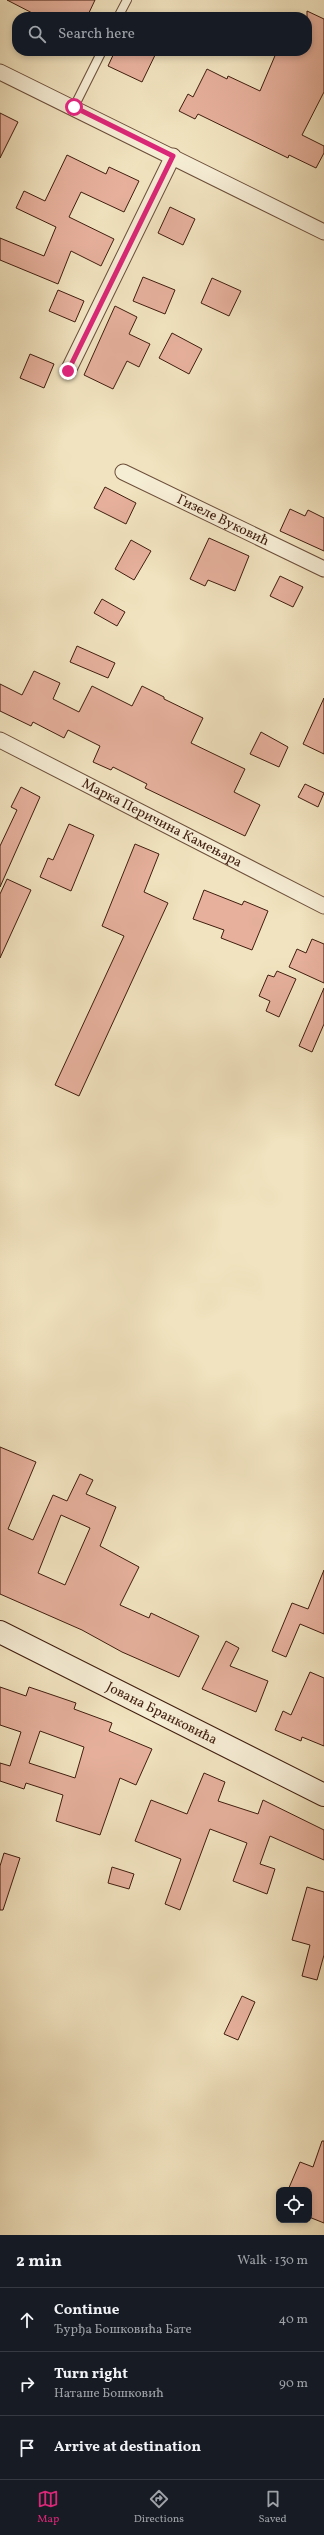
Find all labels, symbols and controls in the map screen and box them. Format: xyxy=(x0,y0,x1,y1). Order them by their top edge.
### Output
search box xyxy=(12,12,312,56)
icon: search xyxy=(26,23,48,45)
text: Search here xyxy=(58,24,135,45)
route start xyxy=(65,98,83,116)
route end xyxy=(59,362,77,380)
street label: Гизеле Вуковић xyxy=(174,490,272,551)
street label: Марка Перичина Камењара xyxy=(78,774,245,872)
street label: Јована Бранковића xyxy=(103,1677,221,1749)
map controls xyxy=(276,2187,312,2223)
button: locate xyxy=(276,2187,312,2223)
text: 2 min xyxy=(16,2250,62,2273)
text: Walk · 130 m xyxy=(237,2252,308,2270)
text: Continue xyxy=(54,2300,119,2321)
icon: ahead xyxy=(16,2309,38,2331)
text: 40 m xyxy=(279,2311,308,2329)
text: Ђурђа Бошковића Бате xyxy=(54,2321,192,2339)
text: Turn right xyxy=(54,2364,128,2385)
icon: right xyxy=(16,2373,38,2395)
text: 90 m xyxy=(279,2375,308,2393)
text: Наташе Бошковић xyxy=(54,2385,164,2403)
icon: arrive xyxy=(16,2437,38,2459)
text: Arrive at destination xyxy=(54,2437,201,2458)
tab: Map xyxy=(37,2488,59,2527)
tab: Directions xyxy=(134,2488,184,2527)
tab: Saved xyxy=(258,2488,287,2527)

